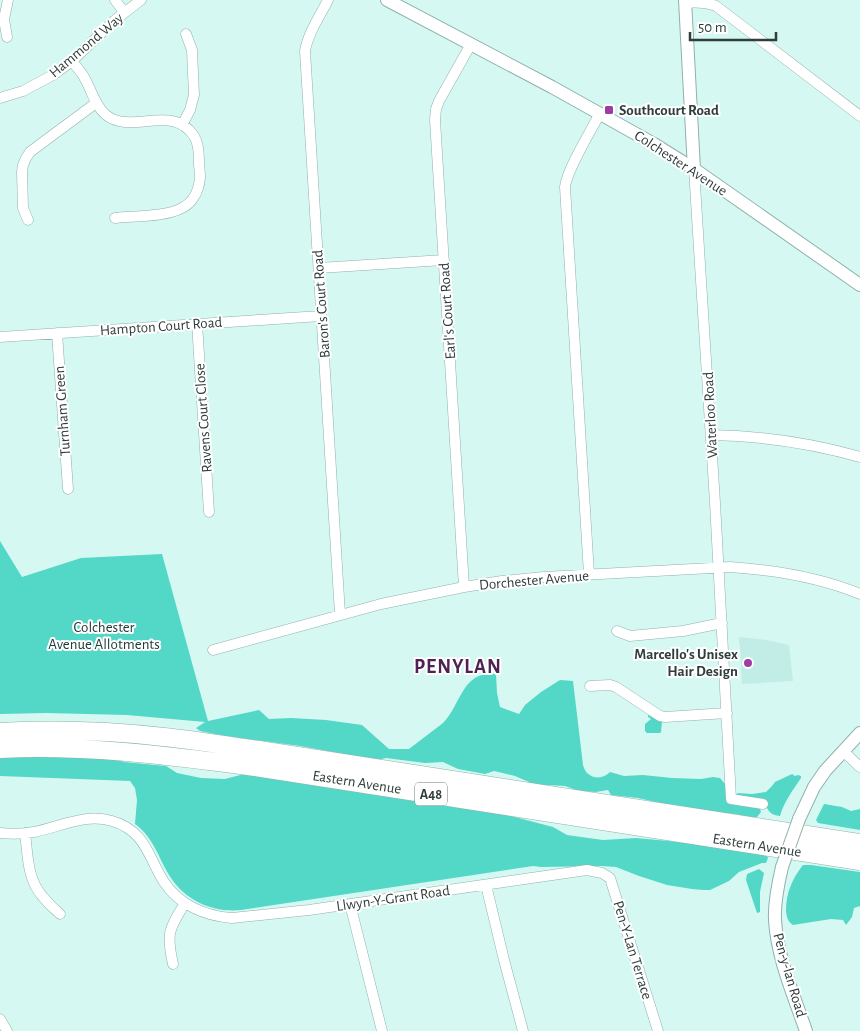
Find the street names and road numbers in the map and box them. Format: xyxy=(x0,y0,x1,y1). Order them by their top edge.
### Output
street label: Hammond Way xyxy=(46,10,127,81)
street label: Colchester Avenue xyxy=(632,128,730,199)
street label: Baron's Court Road xyxy=(310,249,333,359)
street label: Earl's Court Road xyxy=(437,262,458,360)
street label: Hampton Court Road xyxy=(99,315,223,338)
street label: Ravens Court Close xyxy=(192,363,215,473)
street label: Turnham Green xyxy=(52,365,73,457)
street label: Waterloo Road xyxy=(701,371,720,459)
street label: Dorchester Avenue xyxy=(478,568,590,593)
street label: Eastern Avenue xyxy=(311,768,402,797)
road number: A48 xyxy=(415,782,447,806)
street label: Eastern Avenue xyxy=(711,831,802,860)
street label: Llwyn-Y-Grant Road xyxy=(335,883,451,914)
street label: Pen-Y-Lan Terrace xyxy=(610,899,655,1001)
street label: Pen-y-lan Road xyxy=(770,931,809,1019)

